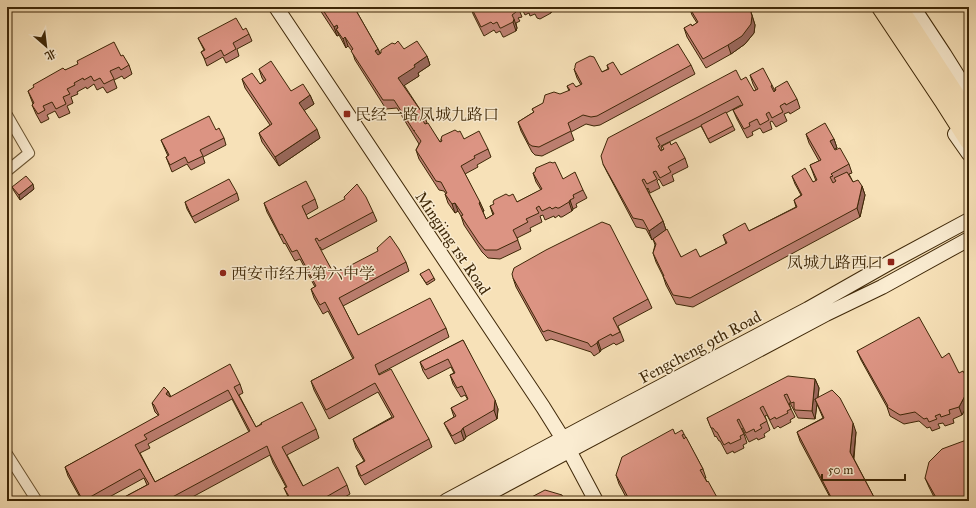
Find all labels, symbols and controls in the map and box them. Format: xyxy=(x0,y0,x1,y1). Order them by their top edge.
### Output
north arrow xyxy=(26,26,66,66)
text: 北 xyxy=(43,46,58,63)
place label: 民经一路凤城九路口 xyxy=(355,105,499,124)
marker: 民经一路凤城九路口 xyxy=(342,109,352,119)
street label: Mingjing 1st Road xyxy=(411,188,494,299)
place label: 凤城九路西口 xyxy=(787,253,883,272)
marker: 凤城九路西口 xyxy=(886,257,896,267)
place label: 西安市经开第六中学 xyxy=(231,264,375,283)
marker: 西安市经开第六中学 xyxy=(218,268,228,278)
street label: Fengcheng 9th Road xyxy=(636,307,765,388)
scale bar xyxy=(822,456,905,482)
text: 50 m xyxy=(828,463,853,477)

